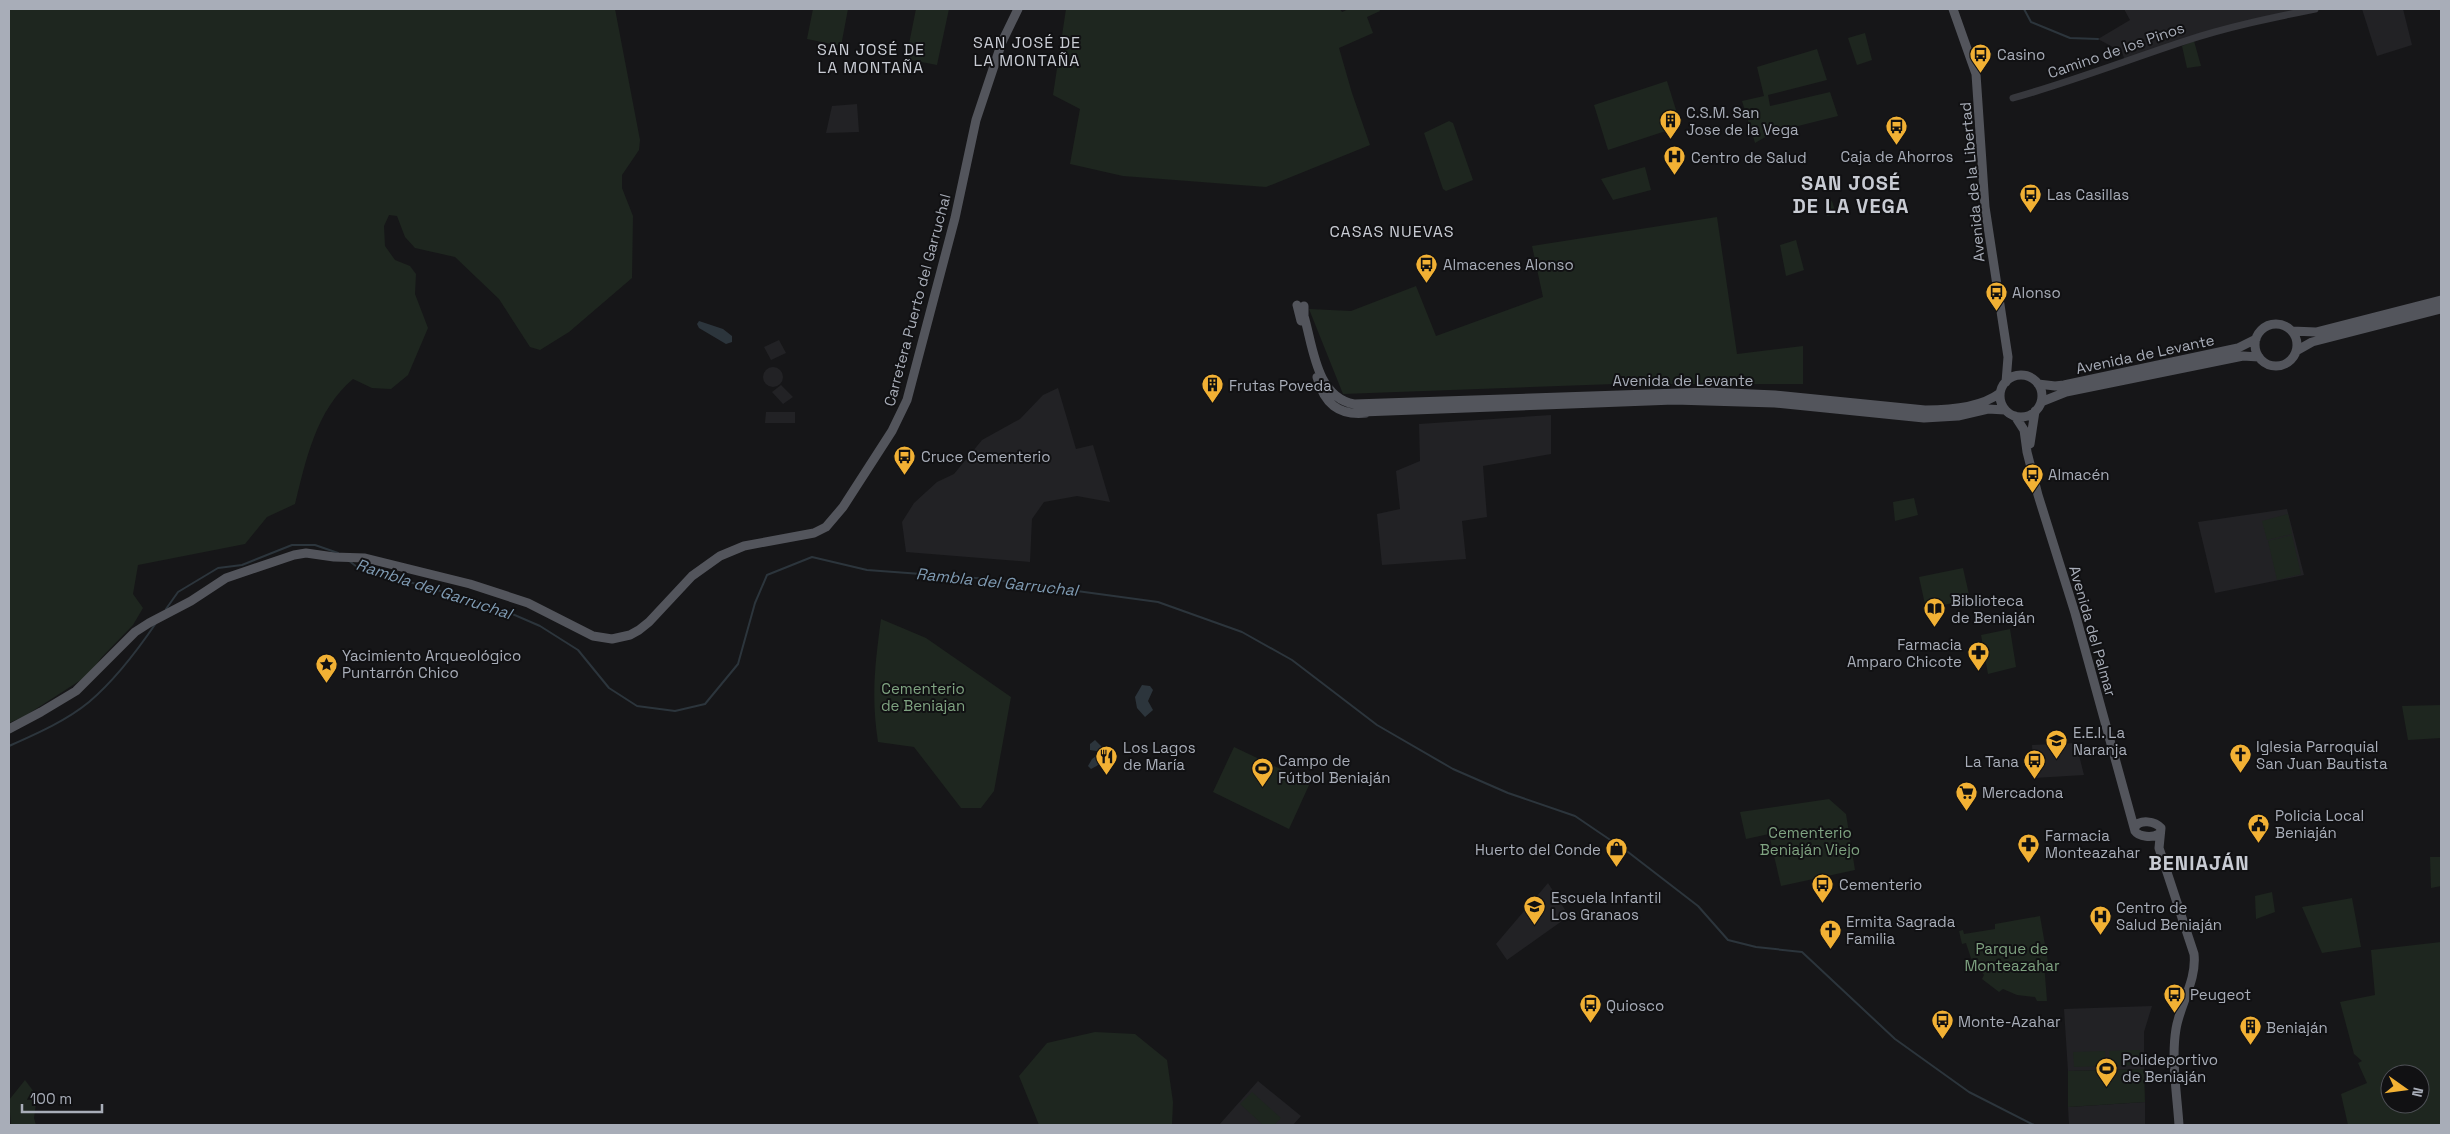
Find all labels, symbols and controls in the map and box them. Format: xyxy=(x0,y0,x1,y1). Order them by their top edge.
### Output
street label: Camino de los Pinos xyxy=(2045,18,2187,82)
district label: SAN JOSÉ DE LA MONTAÑA xyxy=(973,32,1081,71)
district label: SAN JOSÉ DE LA MONTAÑA xyxy=(817,39,925,78)
bus stop icon: Casino xyxy=(1969,42,1993,73)
place label: Casino xyxy=(1997,45,2045,64)
street label: Avenida de la Libertad xyxy=(1956,101,1988,263)
place label: C.S.M. San Jose de la Vega xyxy=(1686,103,1799,139)
building icon: C.S.M. San Jose de la Vega xyxy=(1658,109,1682,140)
bus stop icon: Caja de Ahorros xyxy=(1885,115,1909,146)
hospital icon: Centro de Salud xyxy=(1663,145,1687,176)
place label: Caja de Ahorros xyxy=(1841,147,1953,166)
place label: Centro de Salud xyxy=(1691,148,1807,167)
district label: SAN JOSÉ DE LA VEGA xyxy=(1793,170,1909,219)
bus stop icon: Las Casillas xyxy=(2019,182,2043,213)
place label: Las Casillas xyxy=(2047,185,2129,204)
street label: Carretera Puerto del Garruchal xyxy=(879,192,955,408)
district label: CASAS NUEVAS xyxy=(1329,221,1455,242)
bus stop icon: Almacenes Alonso xyxy=(1415,252,1439,283)
place label: Almacenes Alonso xyxy=(1443,255,1574,274)
bus stop icon: Alonso xyxy=(1984,280,2008,311)
place label: Alonso xyxy=(2012,283,2061,302)
street label: Avenida de Levante xyxy=(2074,330,2216,378)
street label: Avenida de Levante xyxy=(1613,371,1754,390)
building icon: Frutas Poveda xyxy=(1201,373,1225,404)
place label: Frutas Poveda xyxy=(1229,376,1332,395)
bus stop icon: Cruce Cementerio xyxy=(893,444,917,475)
place label: Cruce Cementerio xyxy=(921,447,1051,466)
bus stop icon: Almacén xyxy=(2020,462,2044,493)
place label: Almacén xyxy=(2048,465,2110,484)
water label: Rambla del Garruchal xyxy=(353,554,517,625)
water label: Rambla del Garruchal xyxy=(915,563,1081,601)
street label: Avenida del Palmar xyxy=(2065,563,2121,699)
place label: Biblioteca de Beniaján xyxy=(1951,591,2035,627)
library icon: Biblioteca de Beniaján xyxy=(1923,597,1947,628)
place label: Farmacia Amparo Chicote xyxy=(1847,635,1962,671)
pharmacy icon: Farmacia Amparo Chicote xyxy=(1966,641,1990,672)
place label: Yacimiento Arqueológico Puntarrón Chico xyxy=(342,646,521,682)
place icon: Yacimiento Arqueológico Puntarrón Chico xyxy=(314,652,338,683)
park label: Cementerio de Beniajan xyxy=(881,679,965,715)
place label: E.E.I. La Naranja xyxy=(2073,723,2128,759)
school or university icon: E.E.I. La Naranja xyxy=(2045,729,2069,760)
place label: Iglesia Parroquial San Juan Bautista xyxy=(2256,737,2388,773)
place label: Los Lagos de María xyxy=(1123,738,1196,774)
church icon: Iglesia Parroquial San Juan Bautista xyxy=(2228,743,2252,774)
restaurant icon: Los Lagos de María xyxy=(1095,744,1119,775)
bus stop icon: La Tana xyxy=(2023,749,2047,780)
place label: Campo de Fútbol Beniaján xyxy=(1278,751,1390,787)
place label: La Tana xyxy=(1965,752,2019,771)
sports icon: Campo de Fútbol Beniaján xyxy=(1250,757,1274,788)
supermarket icon: Mercadona xyxy=(1954,780,1978,811)
place label: Mercadona xyxy=(1982,783,2064,802)
place label: Policia Local Beniaján xyxy=(2275,806,2364,842)
public building icon: Policia Local Beniaján xyxy=(2247,812,2271,843)
park label: Cementerio Beniaján Viejo xyxy=(1760,823,1860,859)
place label: Farmacia Monteazahar xyxy=(2045,826,2141,862)
pharmacy icon: Farmacia Monteazahar xyxy=(2017,832,2041,863)
shop icon: Huerto del Conde xyxy=(1605,837,1629,868)
place label: Huerto del Conde xyxy=(1475,840,1601,859)
district label: BENIAJÁN xyxy=(2148,850,2250,876)
bus stop icon: Cementerio xyxy=(1811,872,1835,903)
place label: Cementerio xyxy=(1839,875,1922,894)
place label: Escuela Infantil Los Granaos xyxy=(1551,888,1662,924)
school or university icon: Escuela Infantil Los Granaos xyxy=(1523,894,1547,925)
place label: Centro de Salud Beniaján xyxy=(2116,898,2222,934)
hospital icon: Centro de Salud Beniaján xyxy=(2088,904,2112,935)
place label: Ermita Sagrada Familia xyxy=(1846,912,1956,948)
church icon: Ermita Sagrada Familia xyxy=(1818,918,1842,949)
park label: Parque de Monteazahar xyxy=(1964,939,2060,975)
bus stop icon: Peugeot xyxy=(2162,982,2186,1013)
place label: Peugeot xyxy=(2190,985,2251,1004)
bus stop icon: Quiosco xyxy=(1578,993,1602,1024)
place label: Quiosco xyxy=(1606,996,1664,1015)
bus stop icon: Monte-Azahar xyxy=(1930,1009,1954,1040)
place label: Monte-Azahar xyxy=(1958,1012,2061,1031)
building icon: Beniaján xyxy=(2238,1015,2262,1046)
place label: Beniaján xyxy=(2266,1018,2328,1037)
place label: Polideportivo de Beniaján xyxy=(2122,1050,2218,1086)
sports icon: Polideportivo de Beniaján xyxy=(2094,1056,2118,1087)
north arrow xyxy=(2380,1064,2430,1114)
scale bar xyxy=(22,1082,102,1114)
text: N xyxy=(2408,1085,2427,1099)
text: 100 m xyxy=(30,1089,72,1108)

